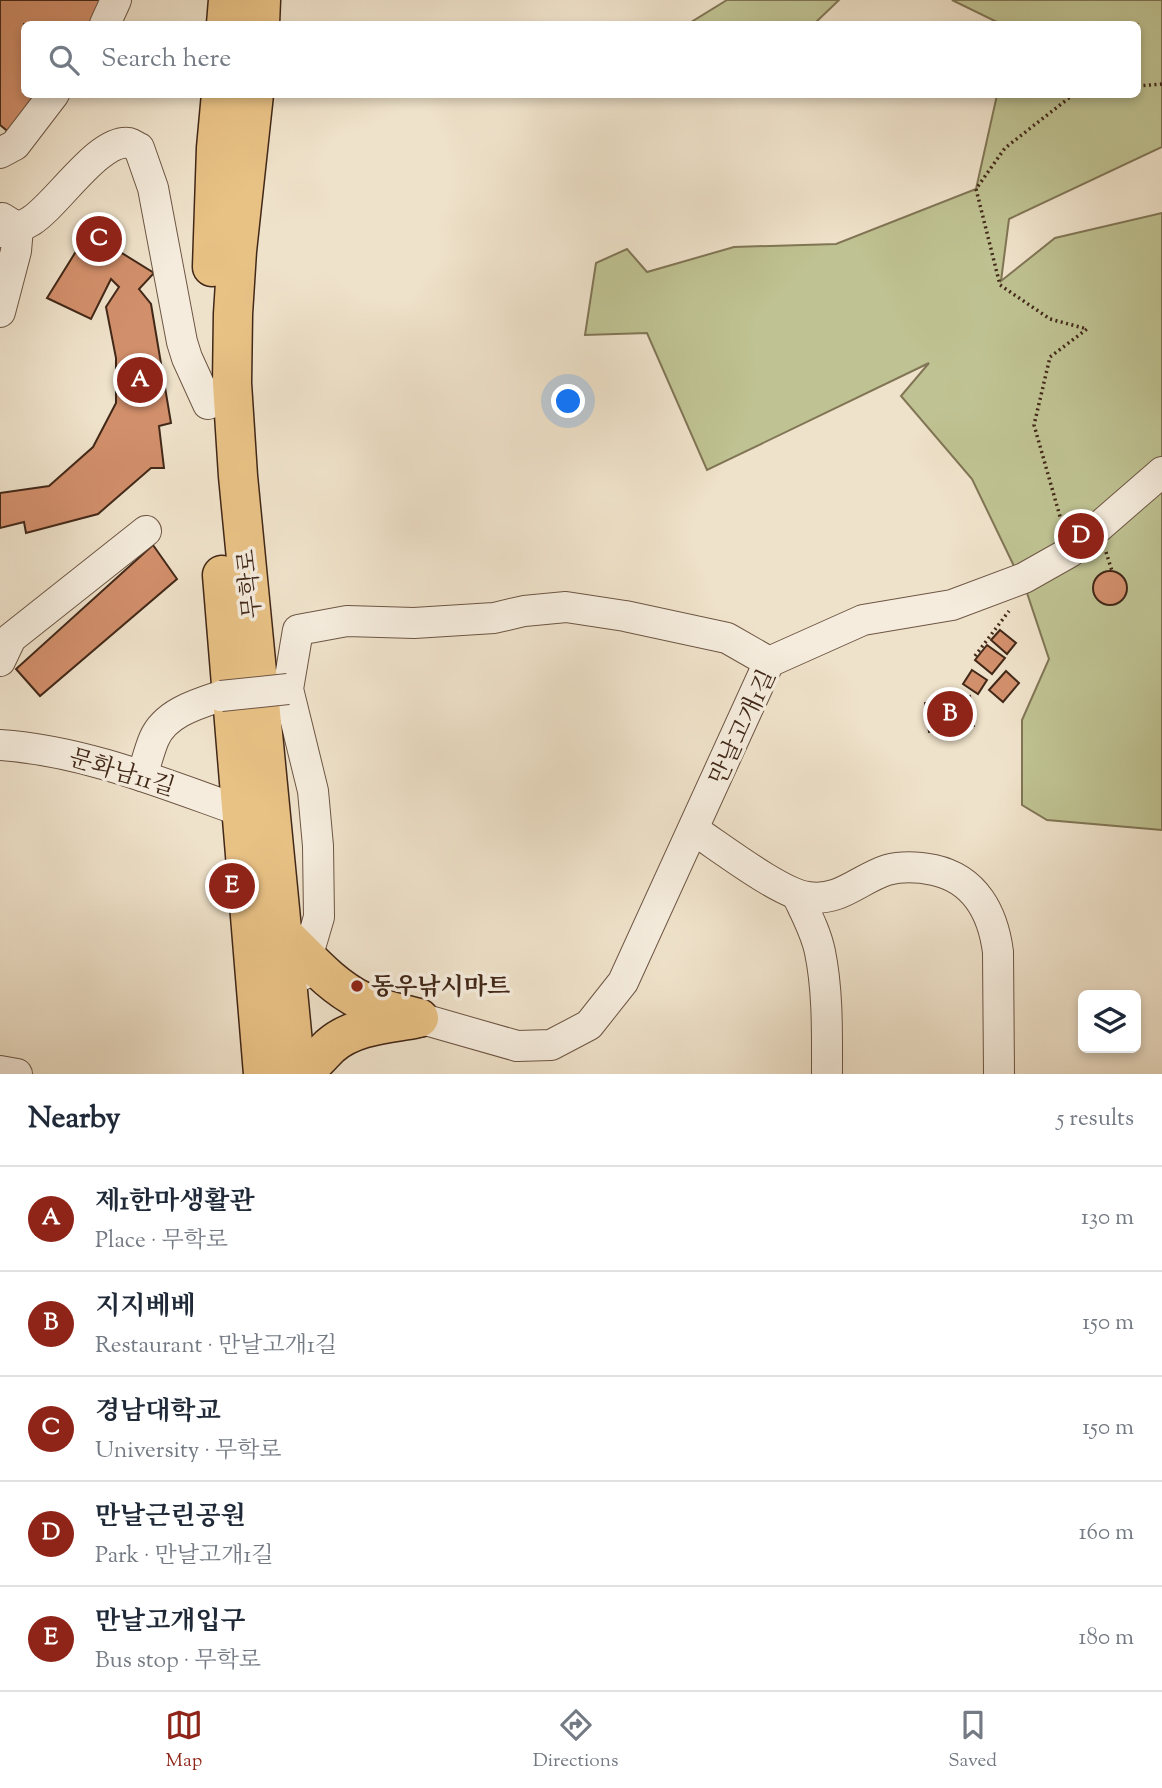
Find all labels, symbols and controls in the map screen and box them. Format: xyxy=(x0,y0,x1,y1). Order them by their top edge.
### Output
search box xyxy=(21,21,1141,98)
icon: search xyxy=(45,41,83,79)
text: Search here xyxy=(101,41,231,78)
pin: C xyxy=(76,213,122,265)
pin: A xyxy=(117,354,163,406)
your location xyxy=(551,384,585,418)
pin: D xyxy=(1058,510,1104,562)
street label: 무학로 xyxy=(230,547,272,620)
street label: 만날고개1길 xyxy=(702,664,785,791)
pin: B xyxy=(927,688,973,740)
street label: 문화남11길 xyxy=(64,742,179,806)
pin: E xyxy=(209,860,255,912)
place label: 동우낚시마트 xyxy=(371,971,510,1005)
marker: 동우낚시마트 xyxy=(349,978,365,994)
map controls xyxy=(1078,990,1141,1053)
button: layers xyxy=(1078,990,1141,1053)
text: Nearby xyxy=(28,1098,120,1141)
text: 5 results xyxy=(1057,1103,1134,1136)
text: 제1한마생활관 xyxy=(95,1184,255,1221)
text: A xyxy=(42,1202,60,1235)
text: 130 m xyxy=(1081,1202,1134,1235)
text: Place · 무학로 xyxy=(95,1225,228,1258)
text: 지지베베 xyxy=(95,1289,195,1326)
text: B xyxy=(44,1307,58,1340)
text: 150 m xyxy=(1082,1307,1134,1340)
text: Restaurant · 만날고개1길 xyxy=(95,1330,337,1363)
text: 경남대학교 xyxy=(95,1394,221,1431)
text: C xyxy=(42,1412,60,1445)
text: 150 m xyxy=(1082,1412,1134,1445)
text: University · 무학로 xyxy=(95,1435,281,1468)
text: 만날근린공원 xyxy=(95,1499,246,1536)
text: D xyxy=(42,1517,60,1550)
text: 160 m xyxy=(1079,1517,1134,1550)
text: Park · 만날고개1길 xyxy=(95,1540,273,1573)
text: 만날고개입구 xyxy=(95,1604,246,1641)
text: E xyxy=(44,1622,58,1655)
text: 180 m xyxy=(1079,1622,1134,1655)
text: Bus stop · 무학로 xyxy=(95,1645,261,1678)
tab: Map xyxy=(165,1706,203,1775)
tab: Directions xyxy=(533,1706,618,1775)
tab: Saved xyxy=(948,1706,997,1775)

